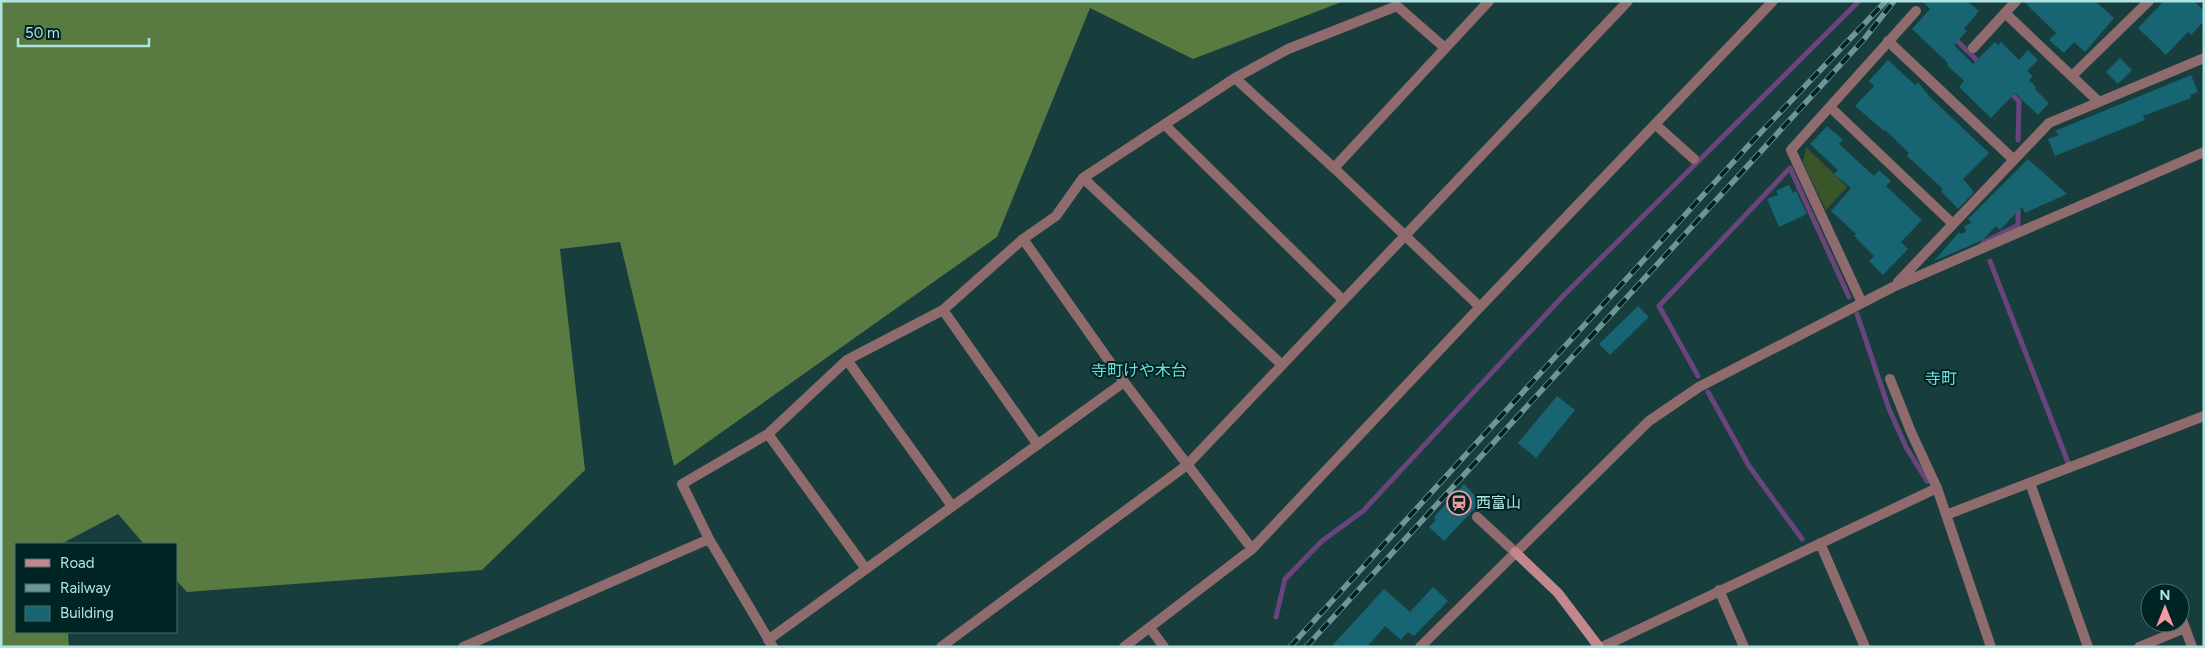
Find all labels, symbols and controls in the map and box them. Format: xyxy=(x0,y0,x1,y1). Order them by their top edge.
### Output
scale bar xyxy=(18,15,149,47)
text: 50 m xyxy=(25,24,60,42)
district label: 寺町けや木台 xyxy=(1091,361,1187,380)
district label: 寺町 xyxy=(1925,369,1957,388)
station icon: 西富山 xyxy=(1446,490,1472,516)
place label: 西富山 xyxy=(1476,494,1521,512)
legend xyxy=(15,543,178,633)
text: Road xyxy=(60,554,95,572)
text: Railway xyxy=(60,579,111,597)
north arrow xyxy=(2140,583,2190,633)
text: N xyxy=(2160,587,2170,604)
text: Building xyxy=(60,604,114,622)

